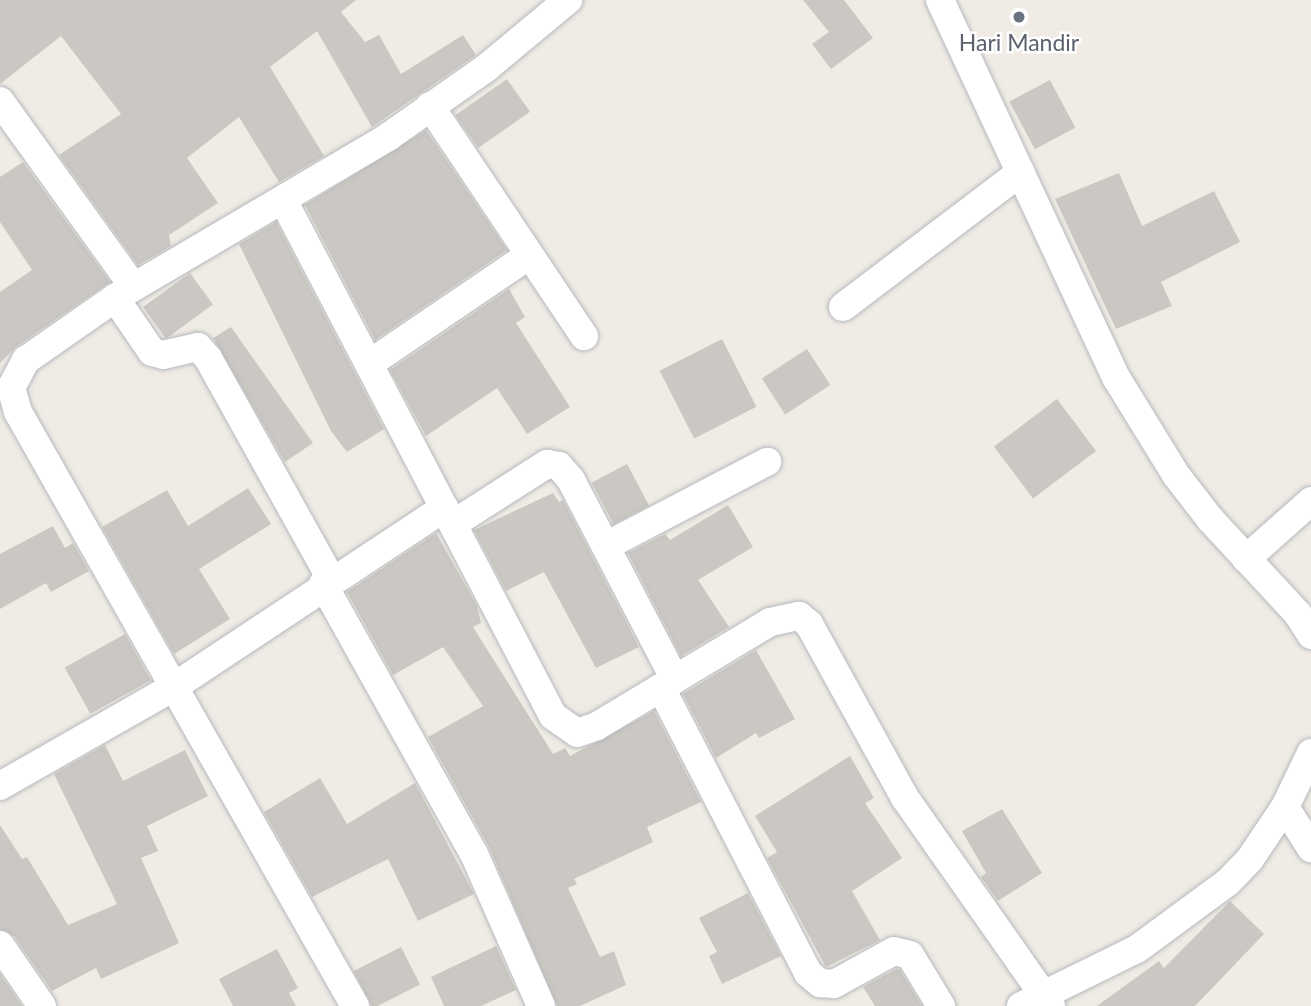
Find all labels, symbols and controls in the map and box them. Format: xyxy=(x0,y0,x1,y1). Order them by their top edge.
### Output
marker: Hari Mandir xyxy=(1011,9,1027,25)
place label: Hari Mandir xyxy=(959,28,1079,56)

